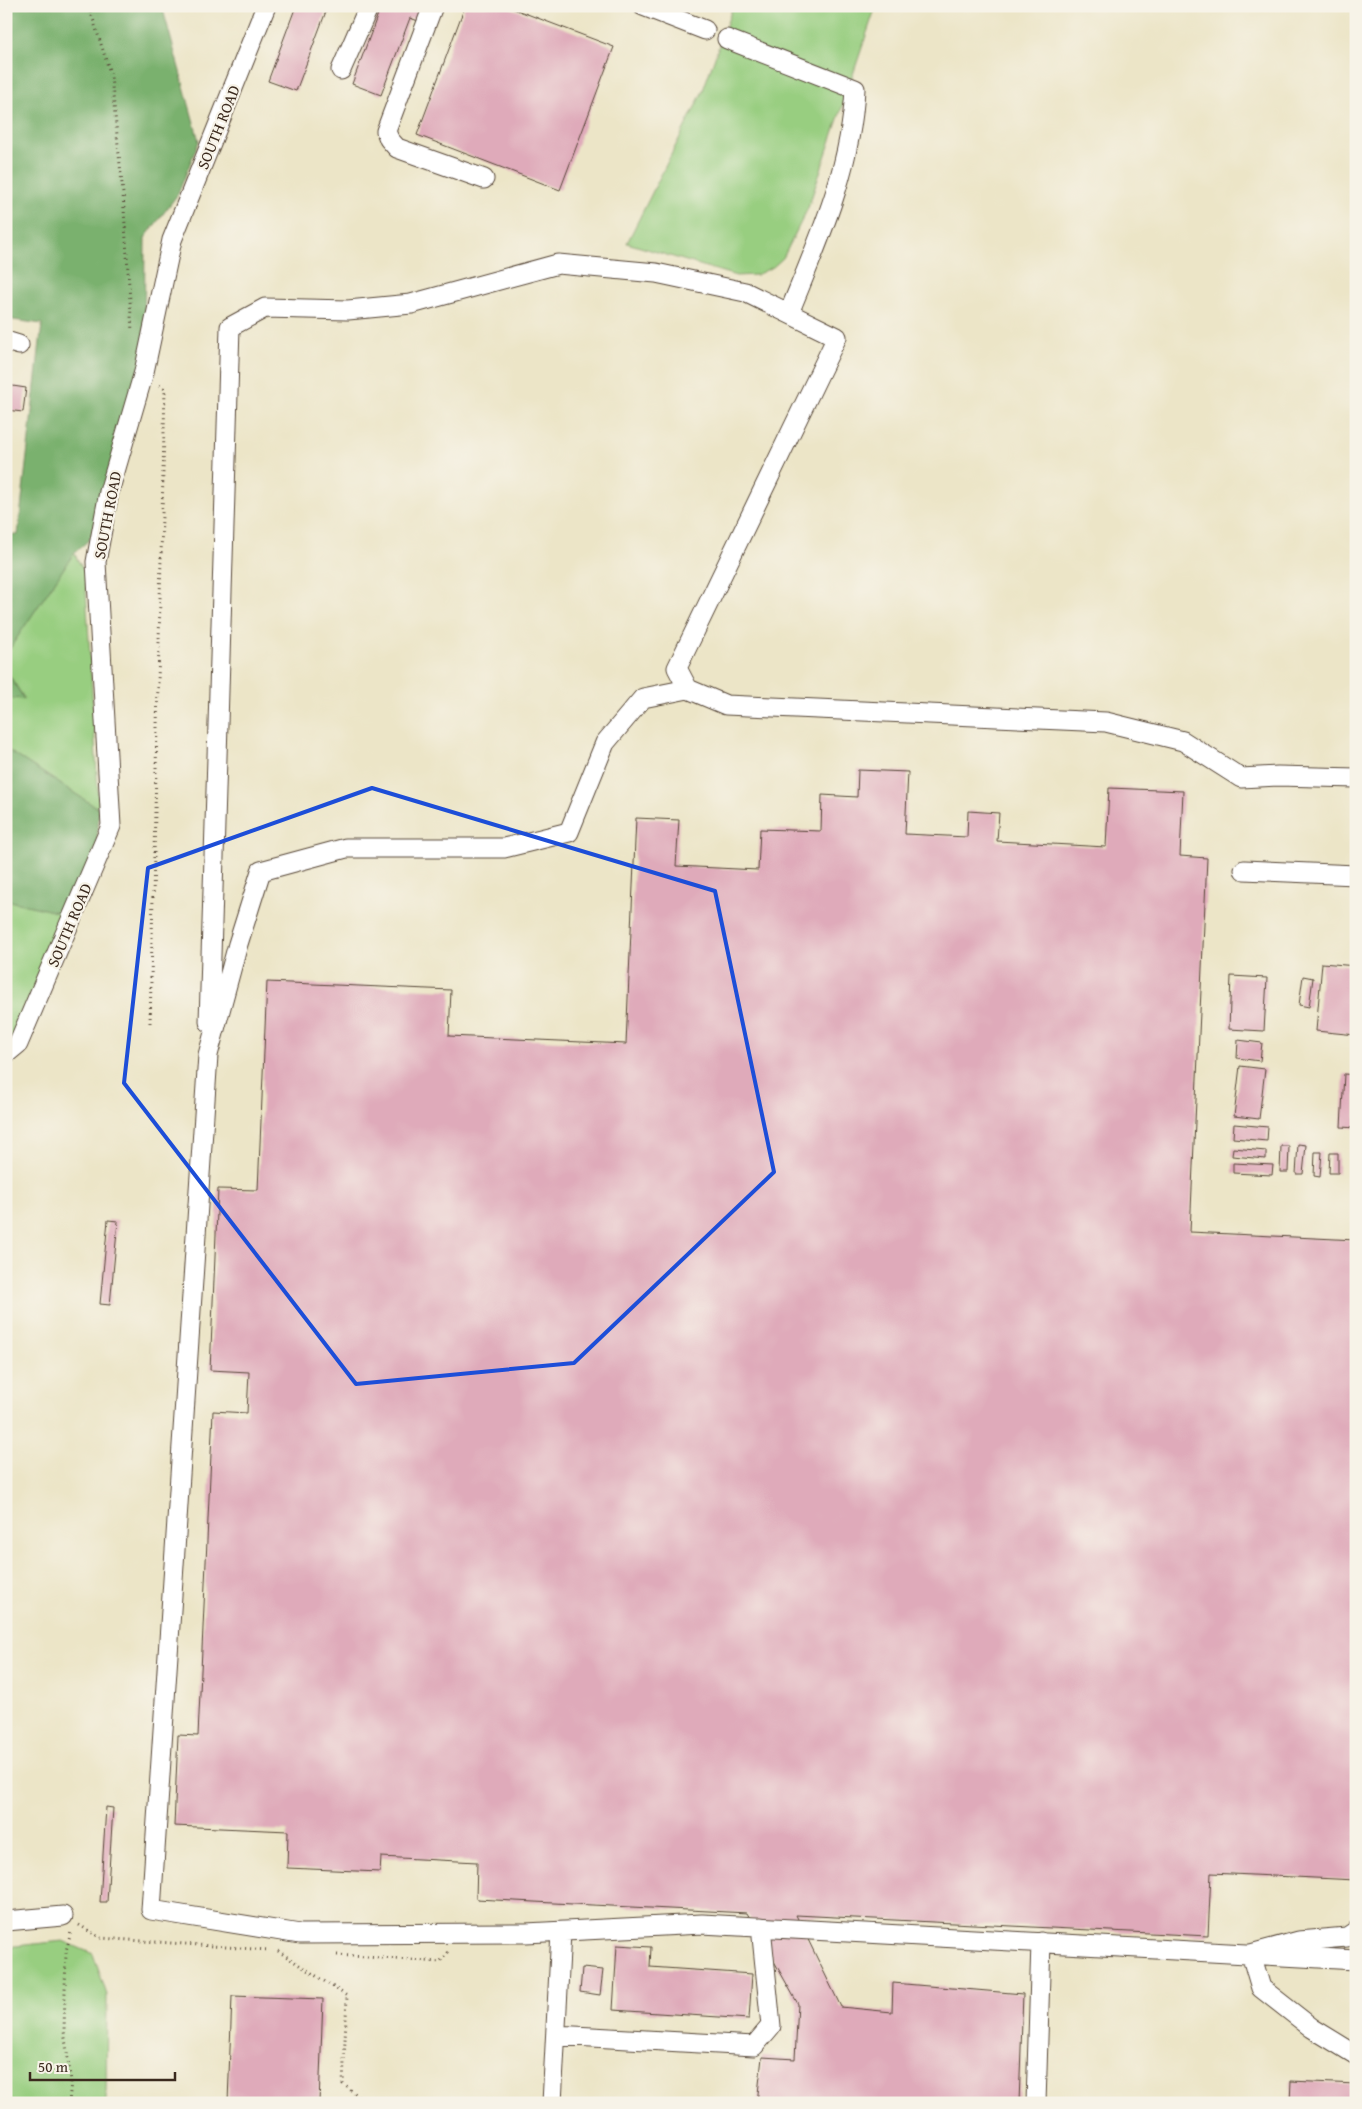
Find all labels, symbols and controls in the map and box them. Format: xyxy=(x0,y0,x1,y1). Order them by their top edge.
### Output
street label: SOUTH ROAD xyxy=(190,81,246,173)
street label: SOUTH ROAD xyxy=(87,469,127,561)
street label: SOUTH ROAD xyxy=(41,879,98,971)
scale bar xyxy=(30,2049,175,2081)
text: 50 m xyxy=(38,2056,69,2077)

